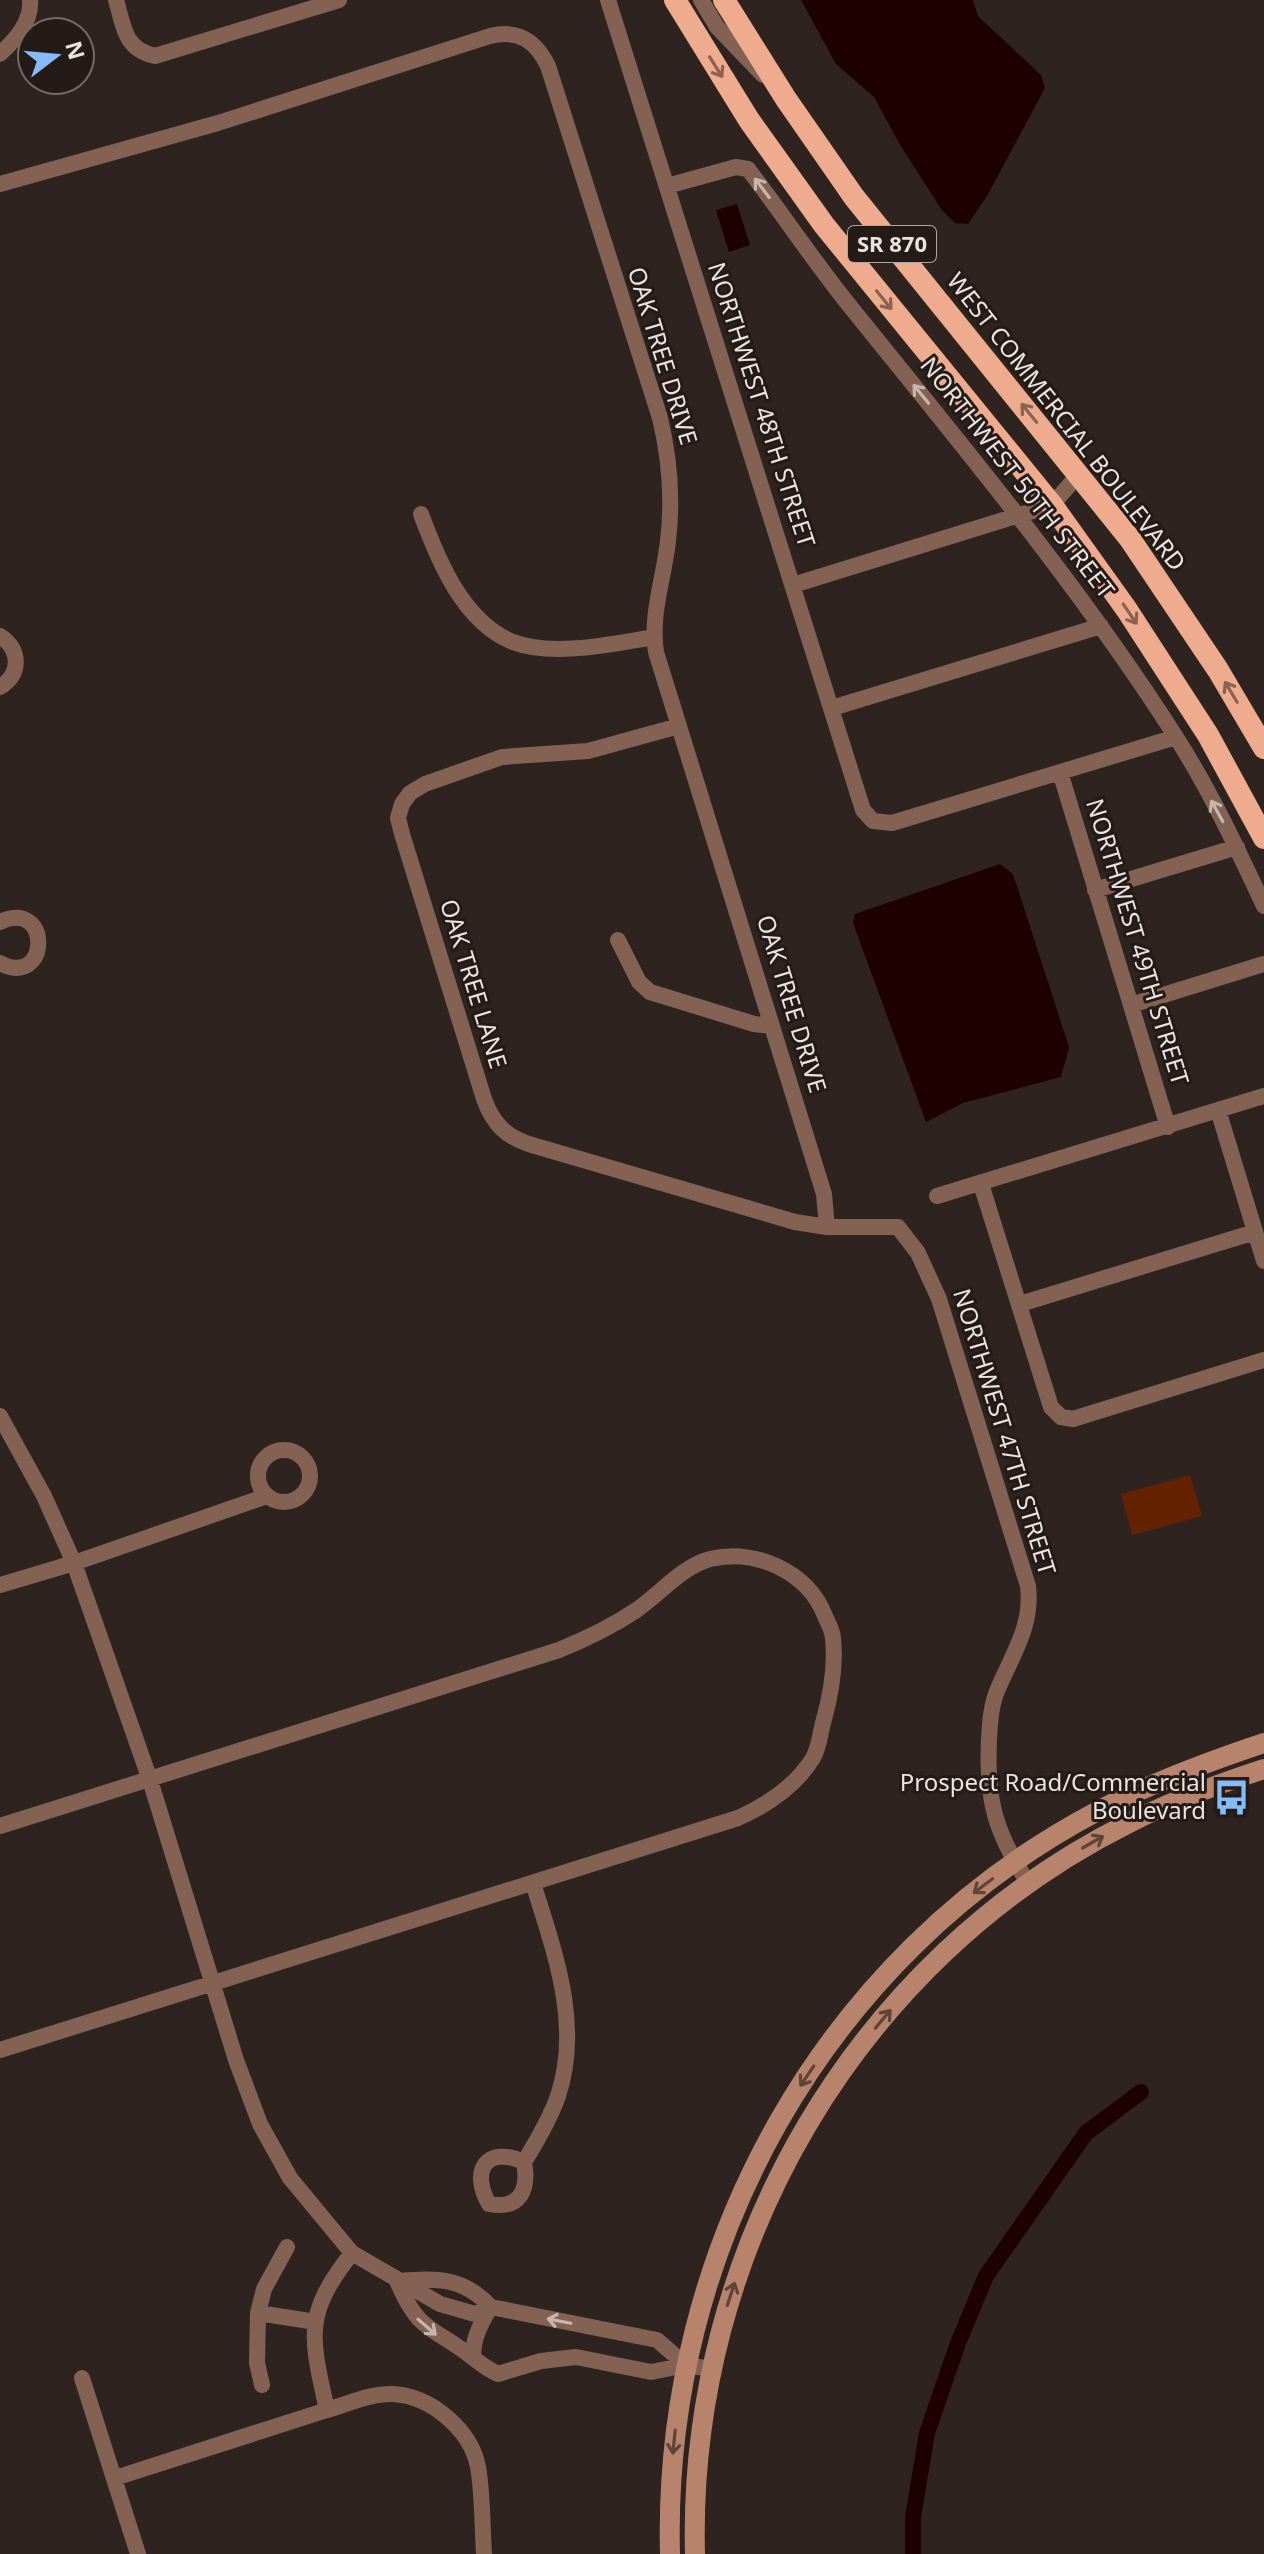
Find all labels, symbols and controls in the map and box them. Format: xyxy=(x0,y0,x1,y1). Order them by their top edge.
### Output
north arrow xyxy=(16,16,96,96)
text: N xyxy=(59,37,93,63)
one-way arrow xyxy=(707,55,724,77)
one-way arrow xyxy=(754,178,771,199)
road number: SR 870 xyxy=(848,226,936,262)
street label: NORTHWEST 48TH STREET xyxy=(701,258,824,552)
street label: OAK TREE DRIVE xyxy=(621,263,706,448)
street label: WEST COMMERCIAL BOULEVARD xyxy=(940,265,1194,577)
one-way arrow xyxy=(875,289,893,310)
street label: NORTHWEST 50TH STREET xyxy=(914,350,1123,605)
one-way arrow xyxy=(913,383,931,404)
one-way arrow xyxy=(1021,403,1039,424)
one-way arrow xyxy=(1122,602,1138,625)
one-way arrow xyxy=(1223,681,1239,704)
street label: NORTHWEST 49TH STREET xyxy=(1079,794,1198,1089)
one-way arrow xyxy=(1209,799,1224,823)
street label: OAK TREE LANE xyxy=(433,895,516,1072)
street label: OAK TREE DRIVE xyxy=(750,911,835,1096)
street label: NORTHWEST 47TH STREET xyxy=(946,1284,1065,1579)
place label: Prospect Road/Commercial Boulevard xyxy=(900,1765,1206,1826)
bus stop icon: Prospect Road/Commercial Boulevard xyxy=(1213,1778,1251,1816)
one-way arrow xyxy=(1081,1834,1104,1850)
one-way arrow xyxy=(973,1878,994,1895)
one-way arrow xyxy=(874,2009,892,2030)
one-way arrow xyxy=(799,2064,815,2087)
one-way arrow xyxy=(724,2281,739,2306)
one-way arrow xyxy=(547,2312,572,2327)
one-way arrow xyxy=(417,2318,437,2336)
one-way arrow xyxy=(666,2428,681,2455)

